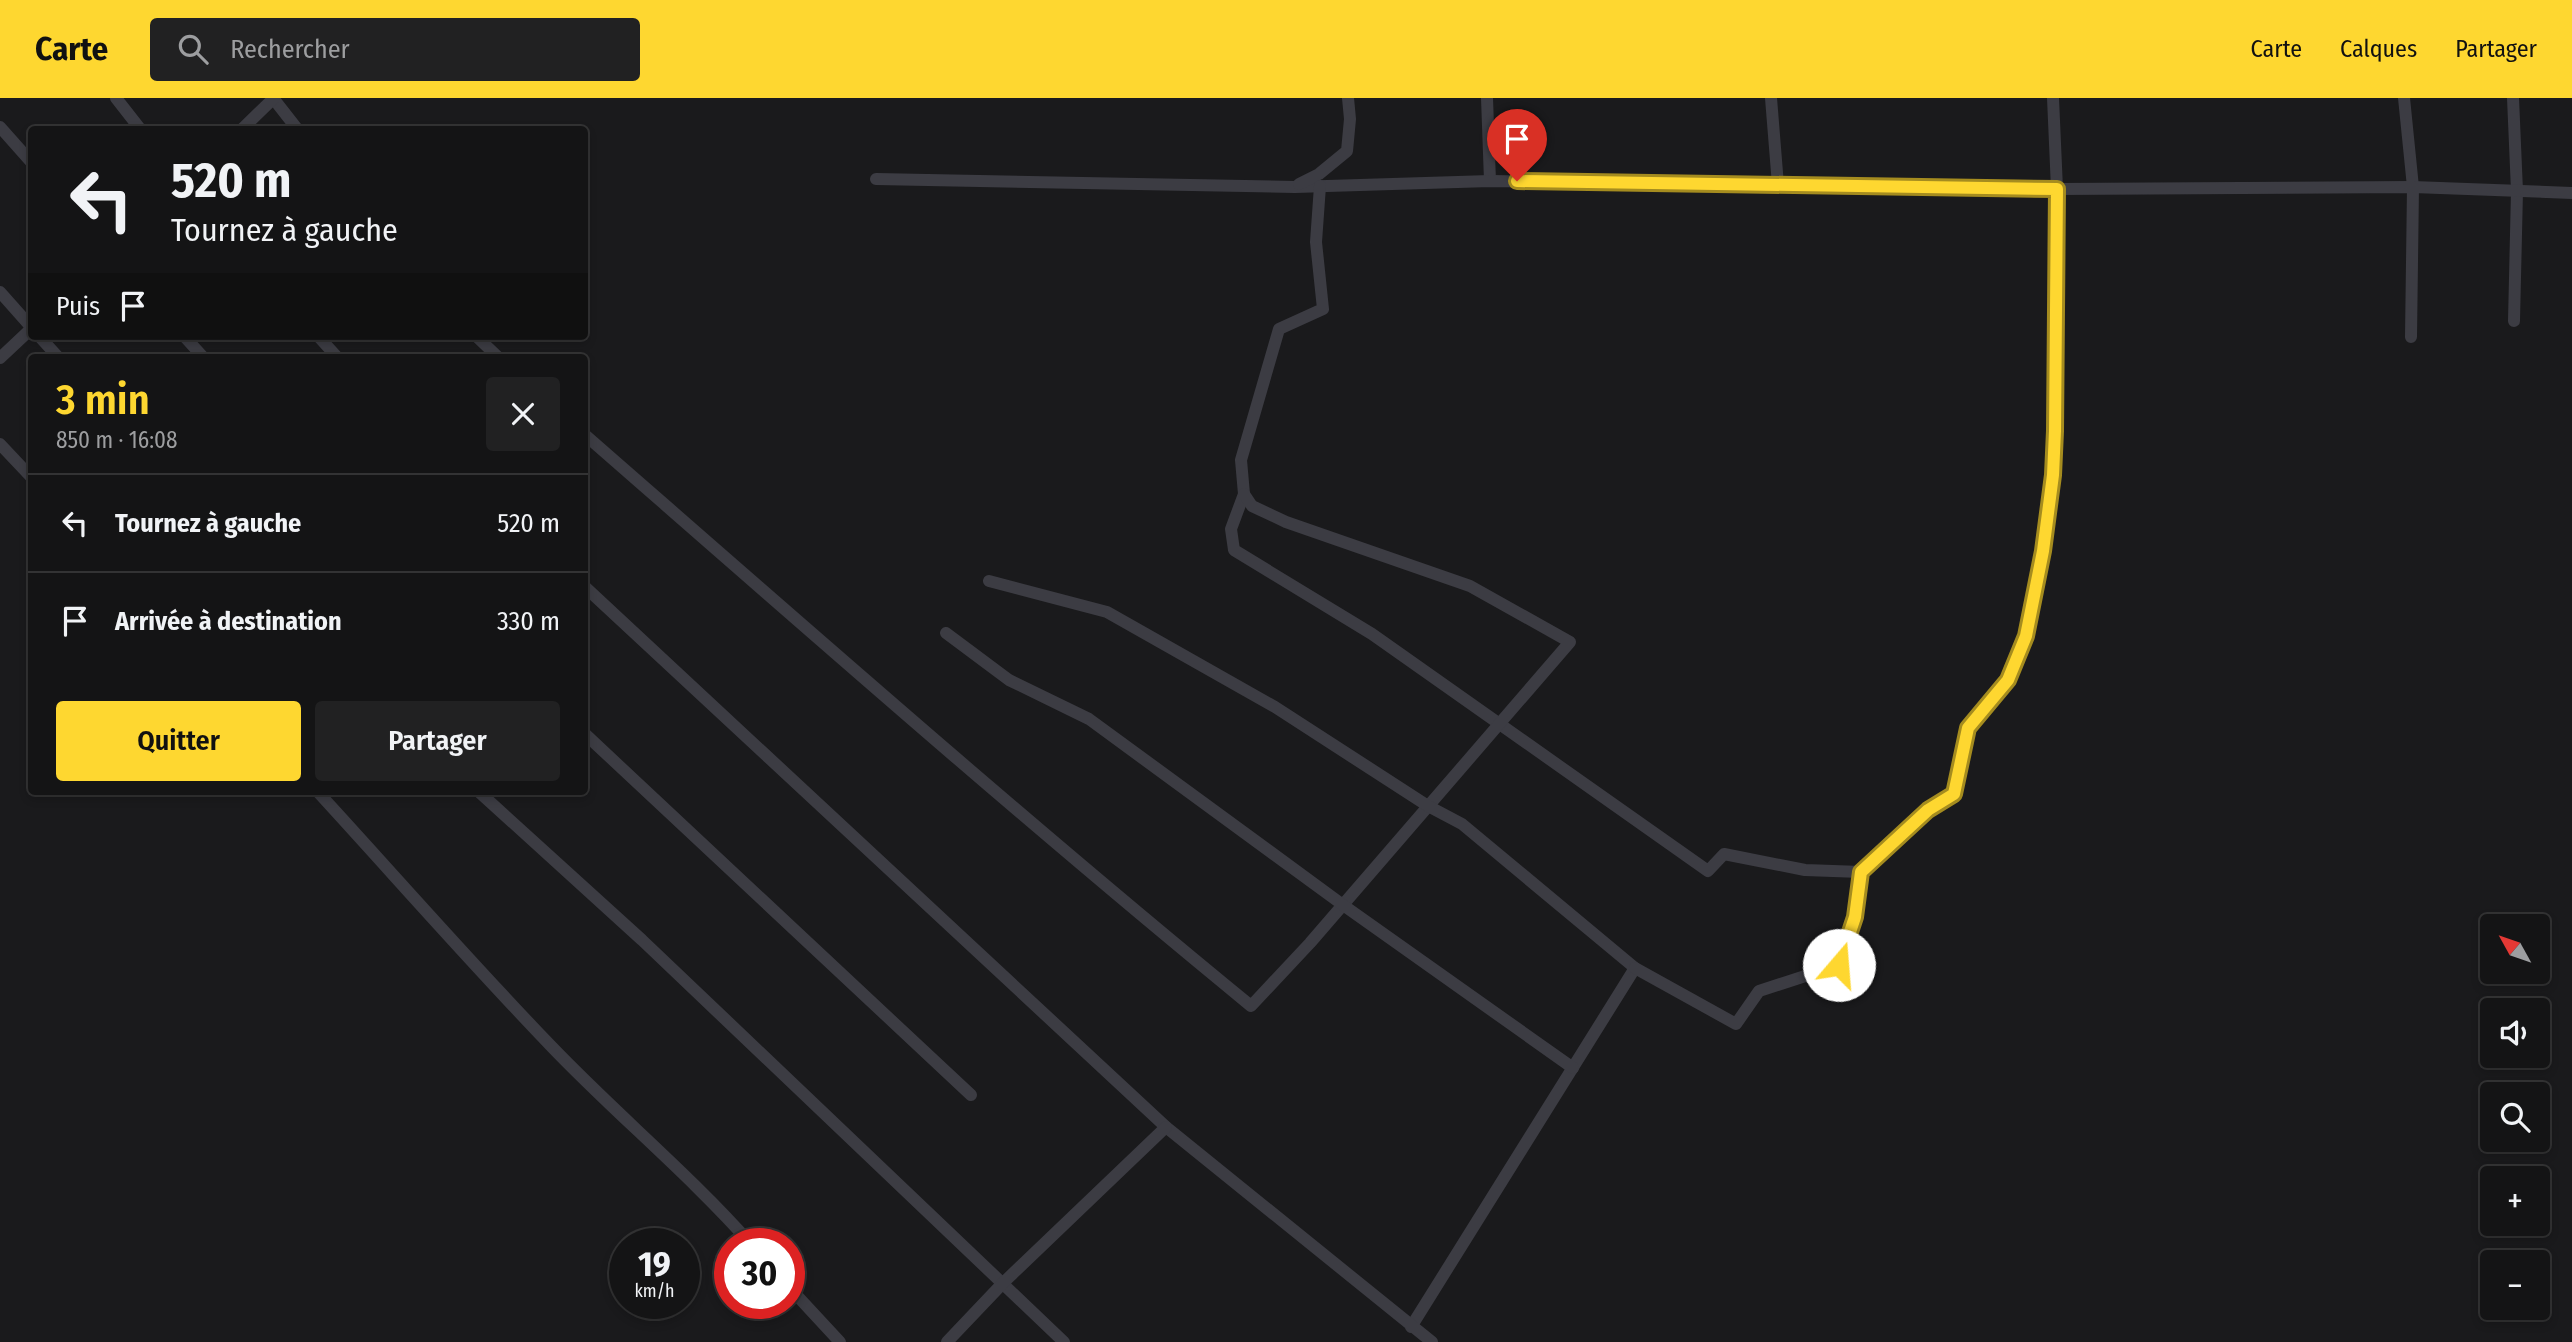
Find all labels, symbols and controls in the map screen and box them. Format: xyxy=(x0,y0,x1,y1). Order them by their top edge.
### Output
search box xyxy=(150,18,640,81)
text: Carte xyxy=(35,29,108,69)
icon: search xyxy=(174,30,212,68)
text: Rechercher xyxy=(230,34,350,65)
text: Carte xyxy=(2251,35,2302,63)
text: Calques xyxy=(2340,35,2417,63)
text: Partager xyxy=(2455,35,2537,63)
pin xyxy=(1487,109,1547,181)
icon: arrive xyxy=(1498,120,1536,158)
text: 520 m xyxy=(171,151,292,210)
icon: left xyxy=(56,154,147,245)
text: Tournez à gauche xyxy=(171,211,398,249)
icon: arrive xyxy=(114,287,152,325)
text: Puis xyxy=(56,291,100,322)
text: 3 min xyxy=(56,375,150,425)
button: close xyxy=(486,377,560,451)
text: 850 m · 16:08 xyxy=(56,426,178,454)
icon: left xyxy=(56,504,94,542)
text: Tournez à gauche xyxy=(115,508,301,539)
text: 520 m xyxy=(497,508,560,539)
icon: arrive xyxy=(56,602,94,640)
text: Arrivée à destination xyxy=(115,606,342,637)
text: 330 m xyxy=(497,606,560,637)
button: Quitter xyxy=(56,701,301,781)
button: Partager xyxy=(315,701,560,781)
north arrow xyxy=(2480,914,2550,984)
map controls xyxy=(2480,914,2550,1320)
position arrow xyxy=(1802,928,1876,1002)
button: sound xyxy=(2480,998,2550,1068)
button: search xyxy=(2480,1082,2550,1152)
button: + xyxy=(2480,1166,2550,1236)
speed limit sign: 30 xyxy=(714,1228,805,1319)
text: 19 xyxy=(638,1243,671,1285)
button: − xyxy=(2480,1250,2550,1320)
text: km/h xyxy=(634,1280,675,1302)

